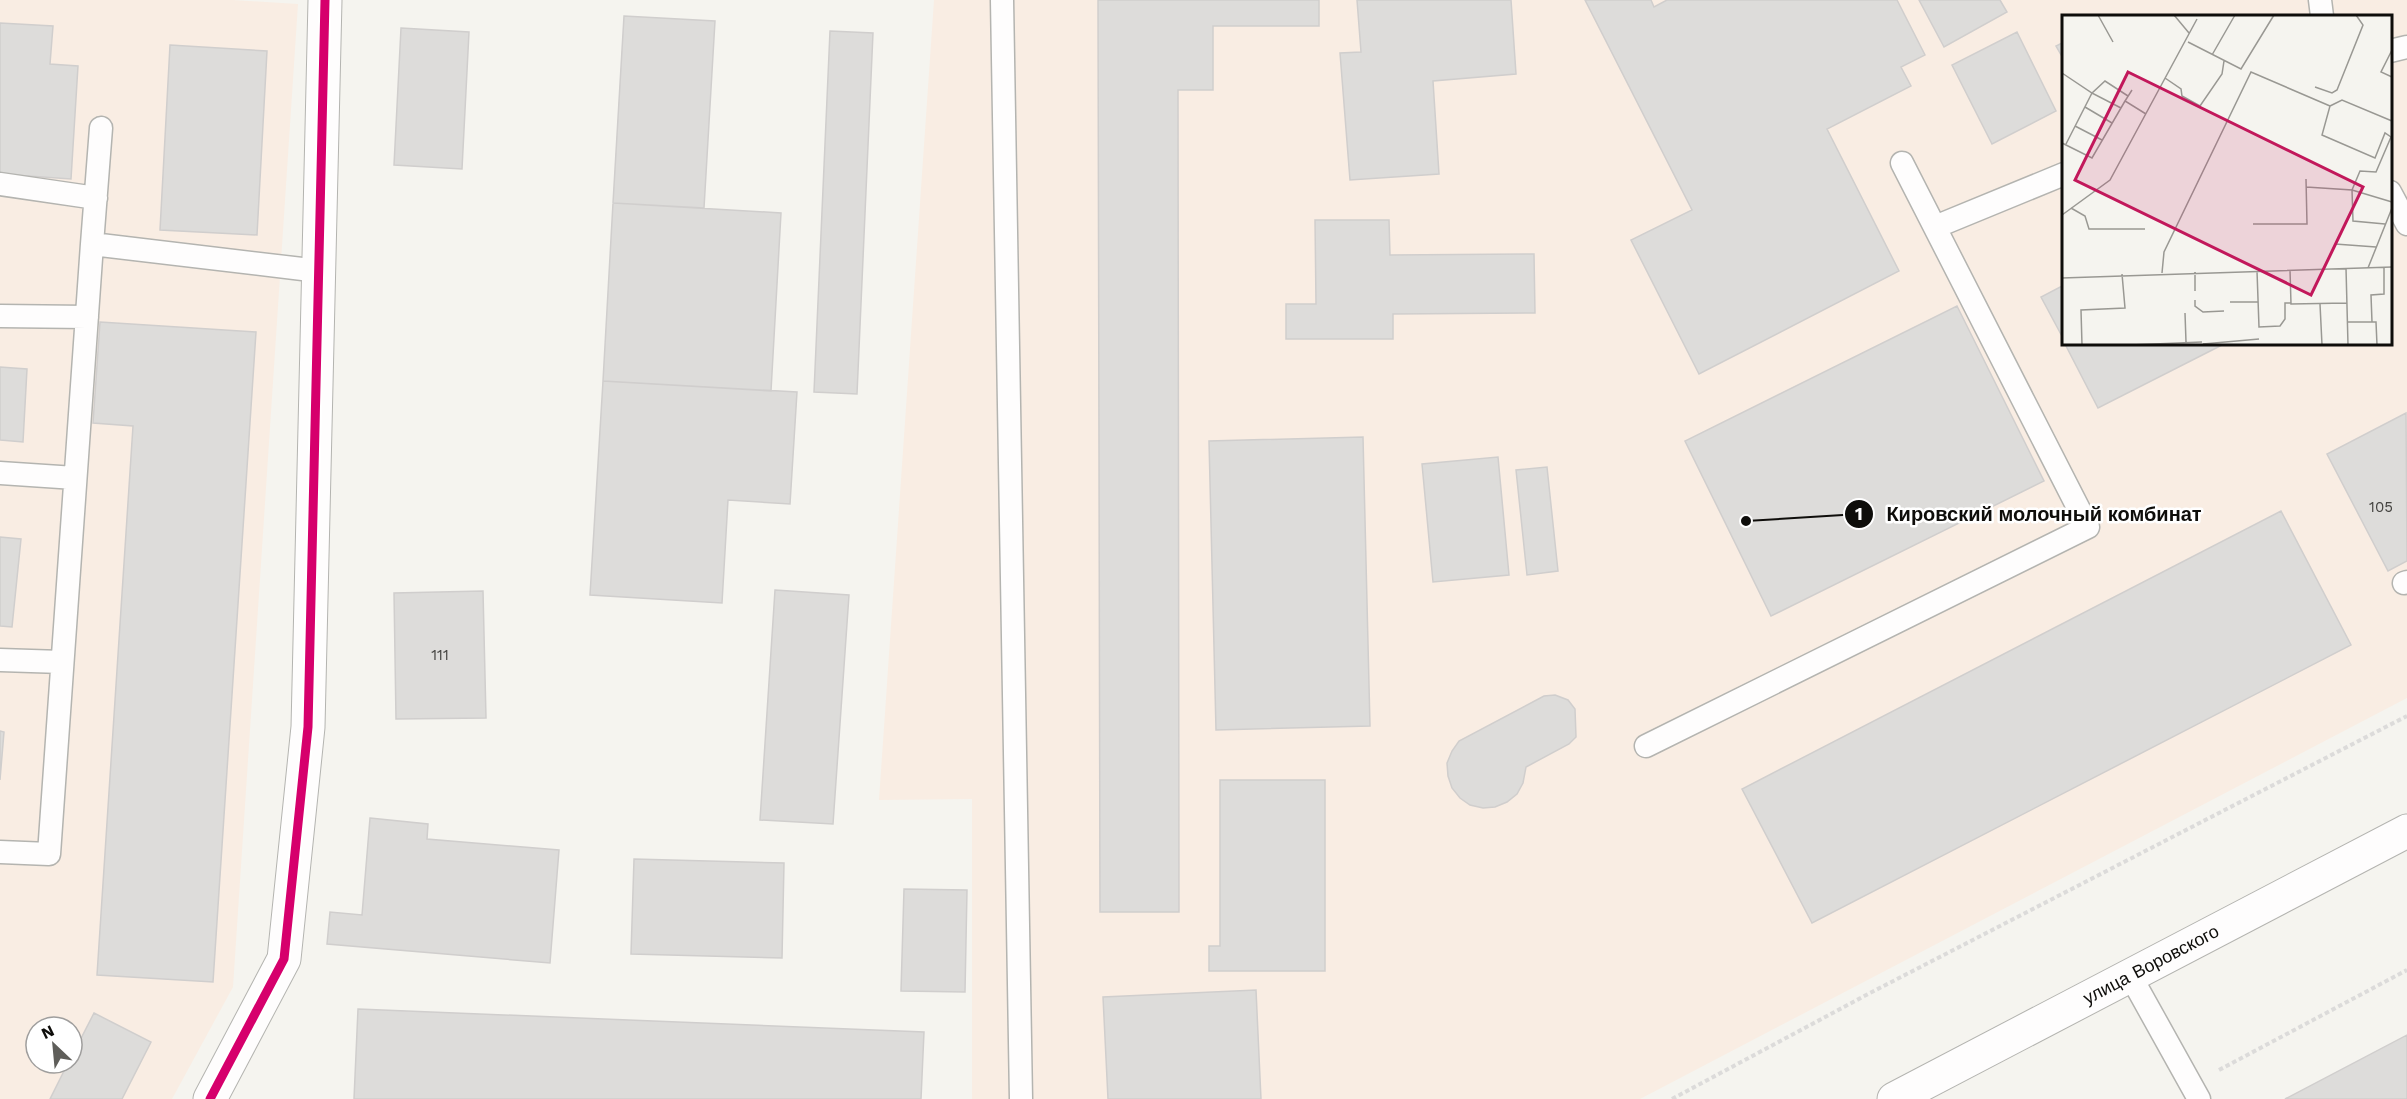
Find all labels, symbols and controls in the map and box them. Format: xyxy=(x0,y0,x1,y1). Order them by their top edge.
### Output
inset map xyxy=(2062,15,2392,345)
callout: Кировский молочный комбинат xyxy=(1844,495,2213,533)
house number: 105 xyxy=(2369,498,2393,516)
text: Кировский молочный комбинат xyxy=(1886,502,2202,526)
text: 1 xyxy=(1855,503,1863,524)
house number: 111 xyxy=(431,646,449,664)
street label: улица Воровского xyxy=(2079,920,2222,1008)
north arrow xyxy=(24,1015,84,1075)
text: N xyxy=(38,1021,57,1043)

